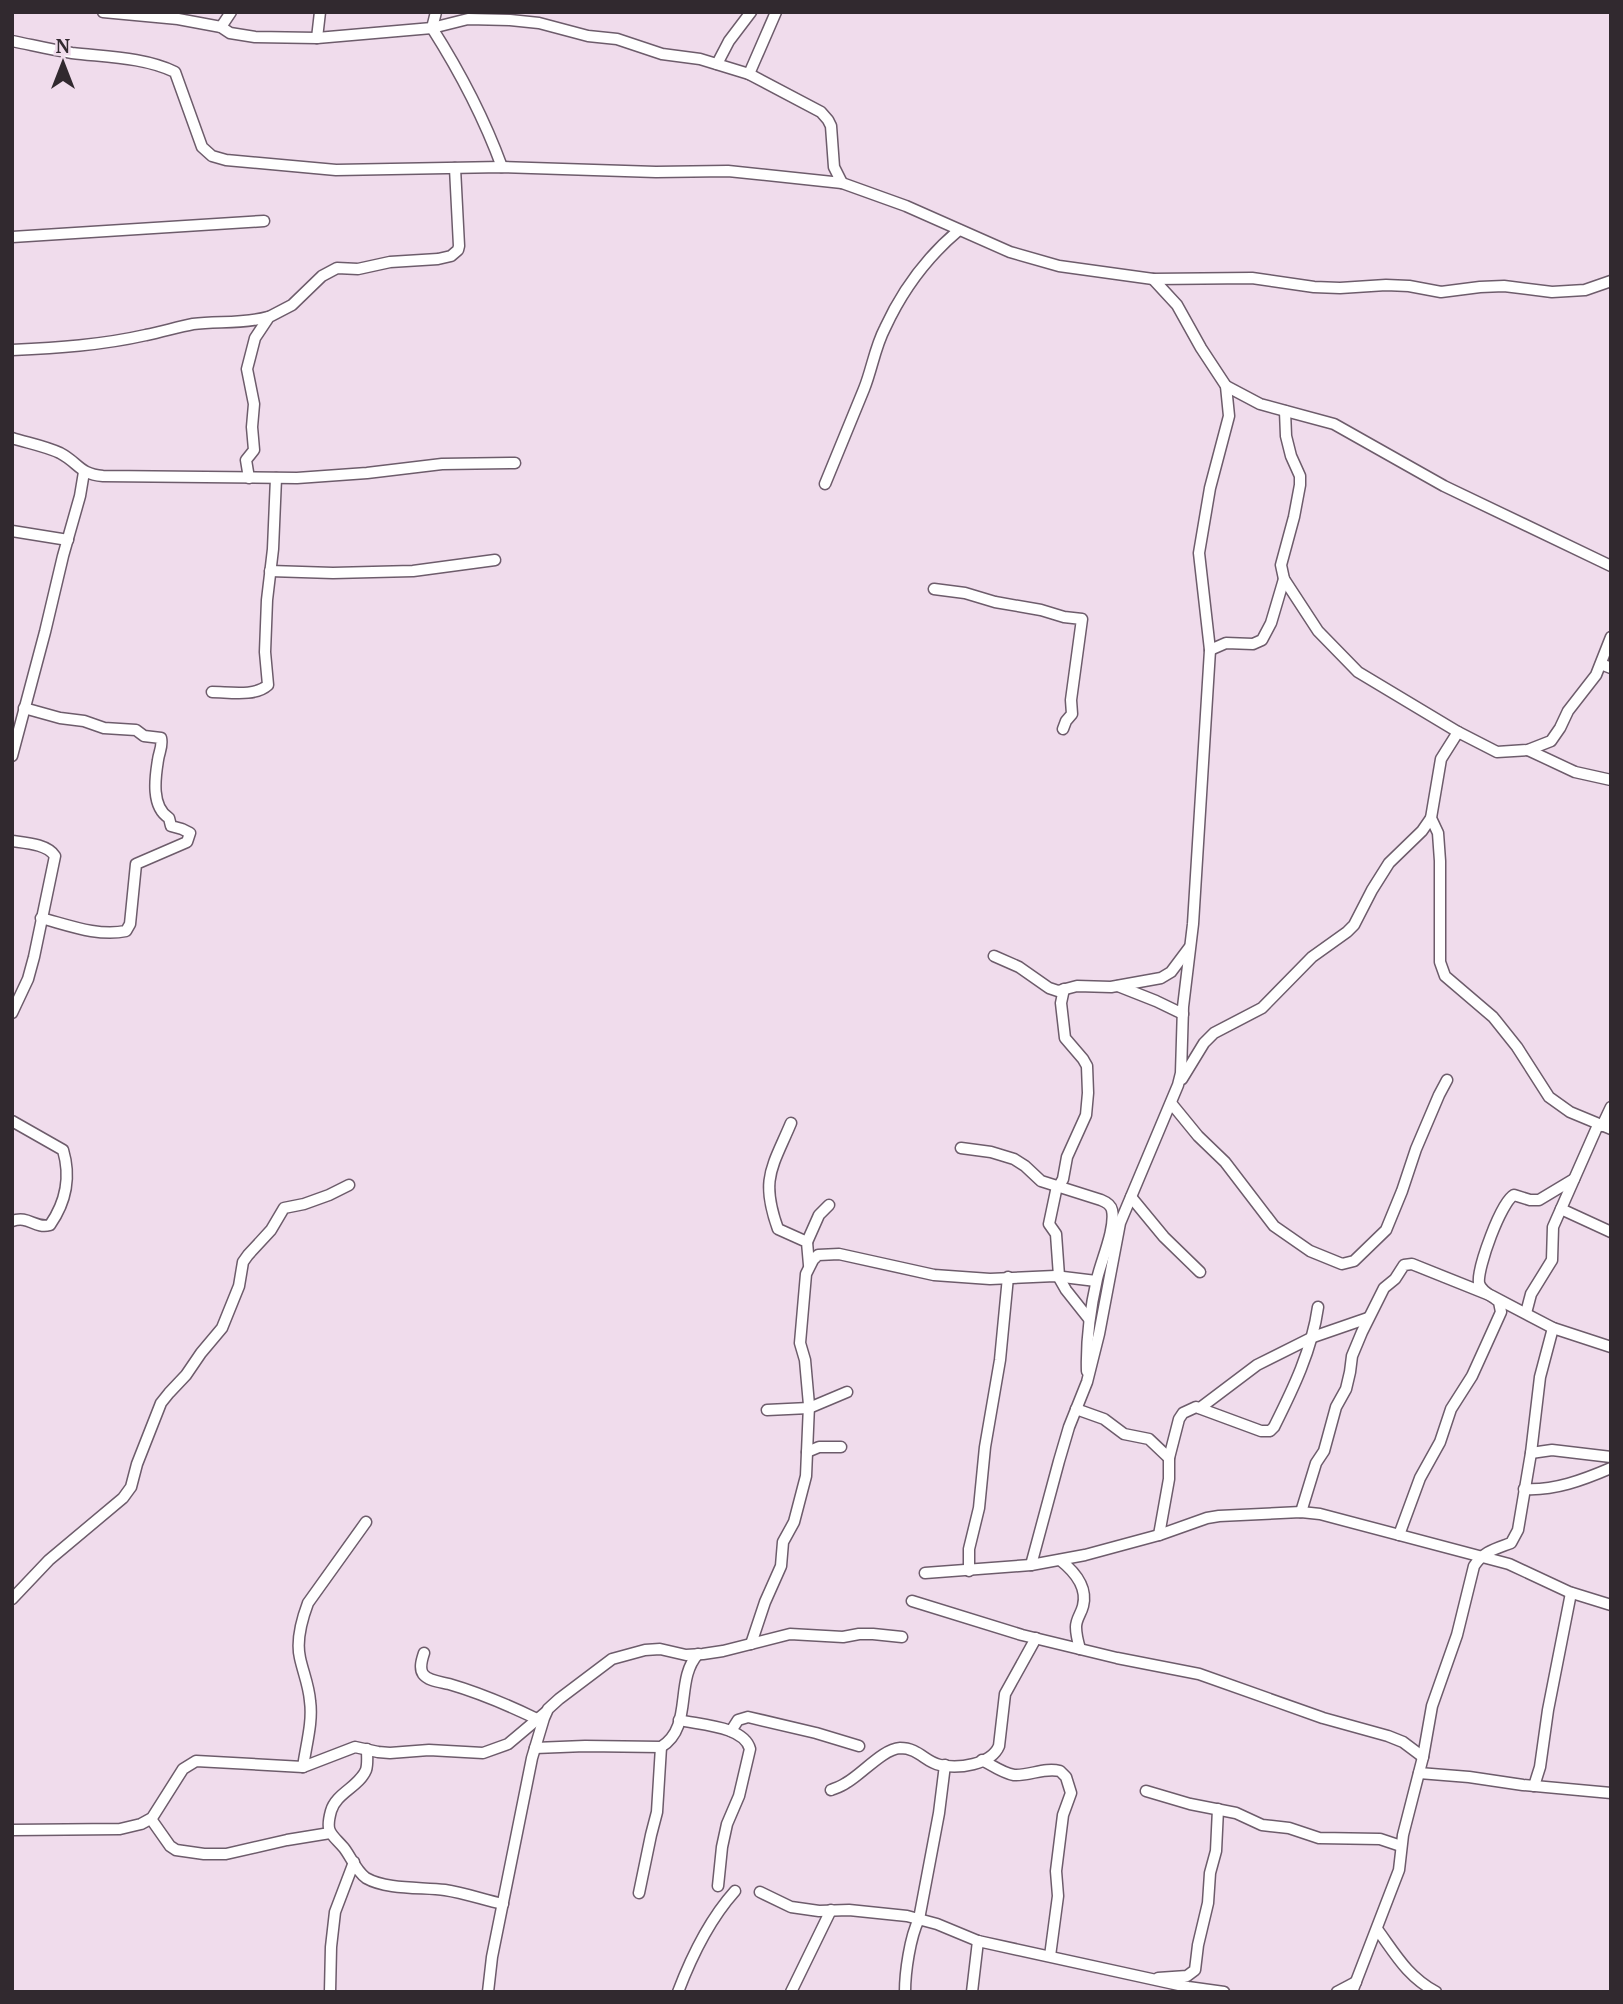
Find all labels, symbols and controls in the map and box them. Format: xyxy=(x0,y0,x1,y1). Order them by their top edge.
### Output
north arrow xyxy=(28,28,98,98)
text: N xyxy=(56,33,71,58)

